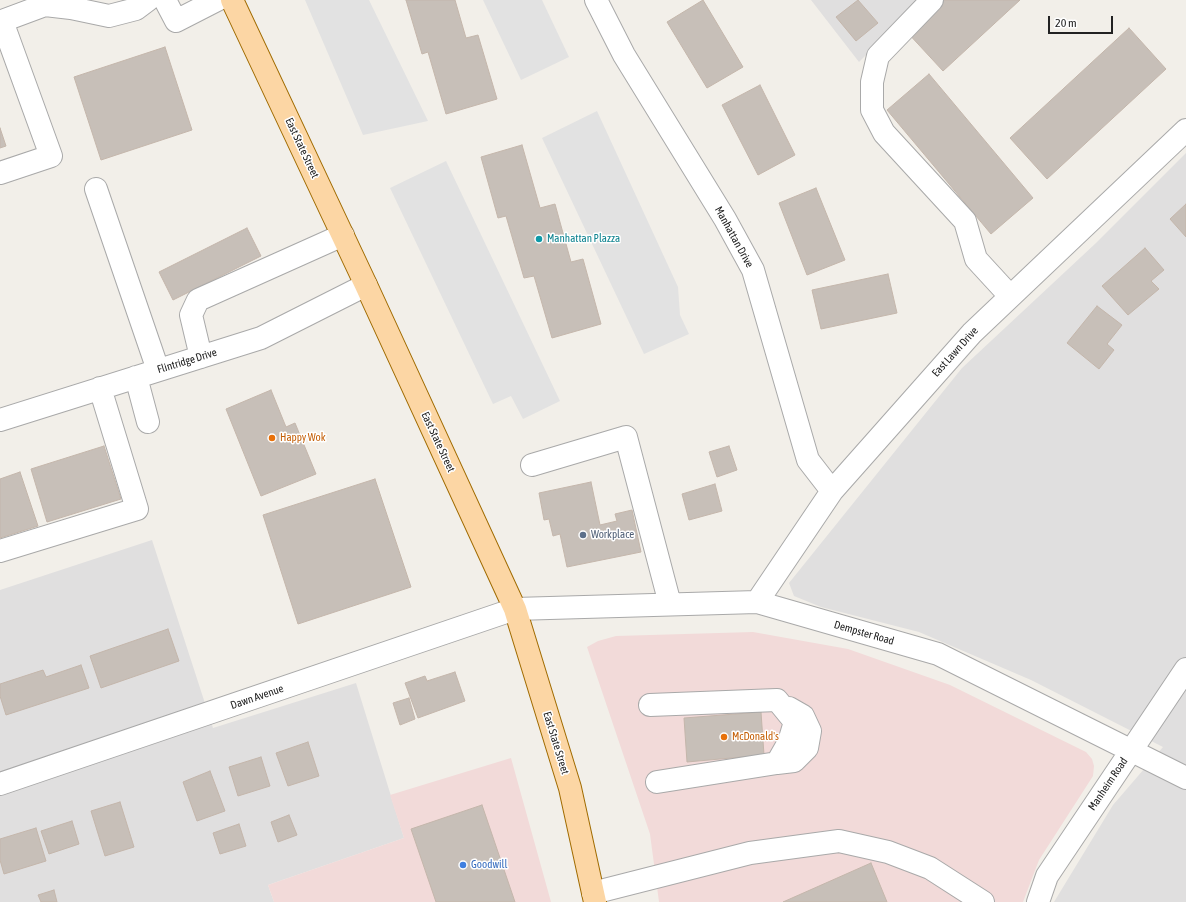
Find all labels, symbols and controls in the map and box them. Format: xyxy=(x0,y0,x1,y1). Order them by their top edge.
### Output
scale bar xyxy=(1050,8,1115,34)
text: 20 m xyxy=(1055,16,1077,30)
street label: East State Street xyxy=(282,116,322,180)
street label: Manhattan Drive xyxy=(712,204,756,270)
place label: Manhattan Plazza xyxy=(547,232,620,246)
marker: Manhattan Plazza xyxy=(534,234,544,244)
street label: East Lawn Drive xyxy=(929,324,981,380)
street label: Flintridge Drive xyxy=(156,346,218,376)
street label: East State Street xyxy=(418,410,458,474)
place label: Happy Wok xyxy=(280,431,326,445)
marker: Happy Wok xyxy=(267,433,277,443)
place label: Workplace xyxy=(591,528,634,542)
marker: Workplace xyxy=(578,530,588,540)
street label: Dempster Road xyxy=(832,618,896,648)
street label: Dawn Avenue xyxy=(229,682,285,712)
street label: East State Street xyxy=(540,710,572,776)
place label: McDonald's xyxy=(732,730,779,744)
marker: McDonald's xyxy=(719,732,729,742)
street label: Manheim Road xyxy=(1085,755,1131,813)
place label: Goodwill xyxy=(471,858,507,872)
marker: Goodwill xyxy=(458,860,468,870)

